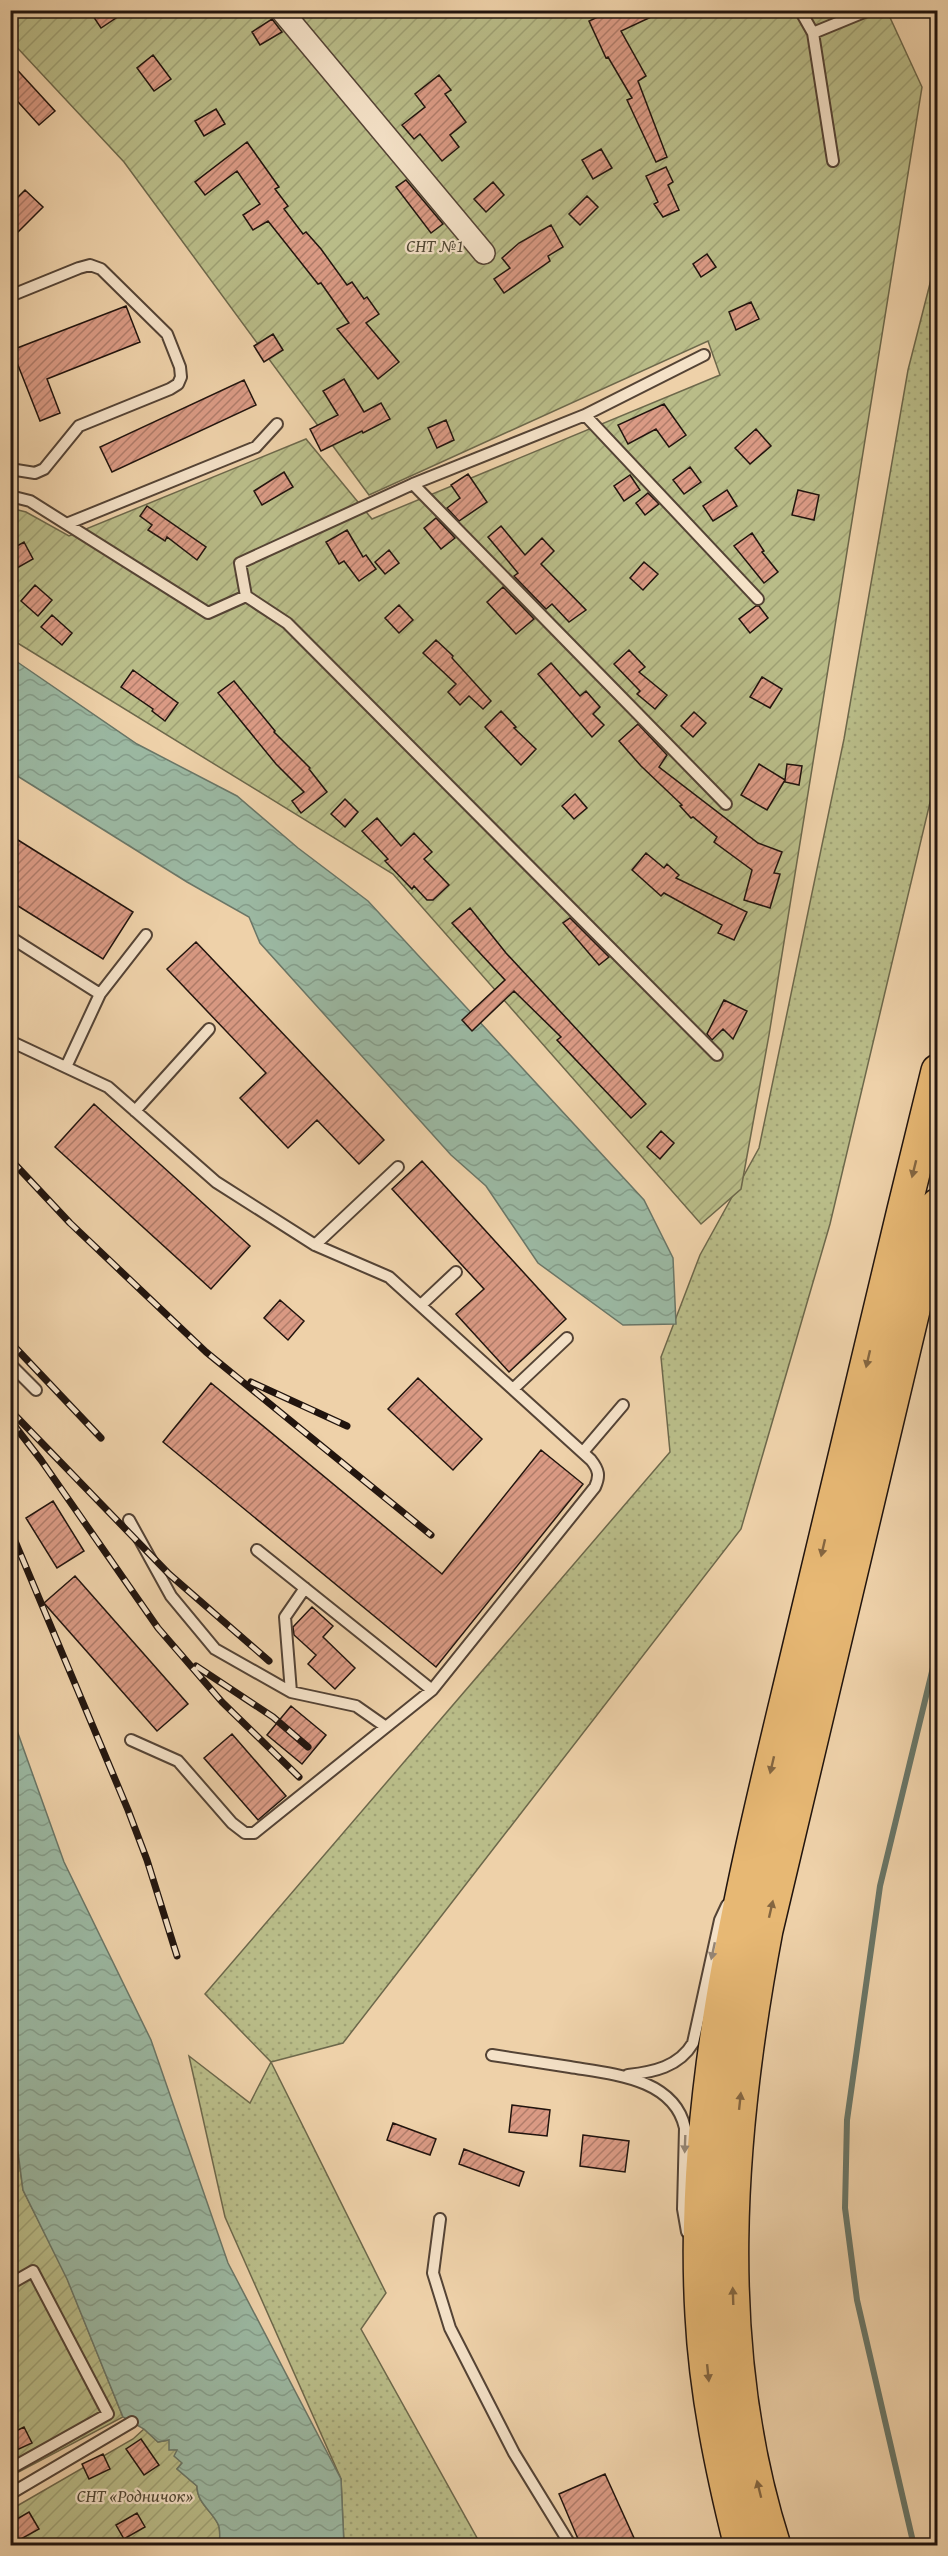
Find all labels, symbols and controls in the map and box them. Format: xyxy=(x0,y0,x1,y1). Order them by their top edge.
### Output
park label: СНТ №1 xyxy=(406,232,464,259)
one-way arrow xyxy=(908,1160,918,1178)
one-way arrow xyxy=(862,1349,872,1368)
one-way arrow xyxy=(817,1539,827,1558)
one-way arrow xyxy=(767,1756,776,1775)
one-way arrow xyxy=(766,1900,776,1918)
one-way arrow xyxy=(708,1942,718,1961)
one-way arrow xyxy=(735,2092,745,2111)
one-way arrow xyxy=(680,2134,690,2153)
one-way arrow xyxy=(729,2287,738,2306)
one-way arrow xyxy=(703,2363,712,2382)
one-way arrow xyxy=(754,2480,764,2498)
park label: СНТ «Родничок» xyxy=(77,2482,193,2509)

